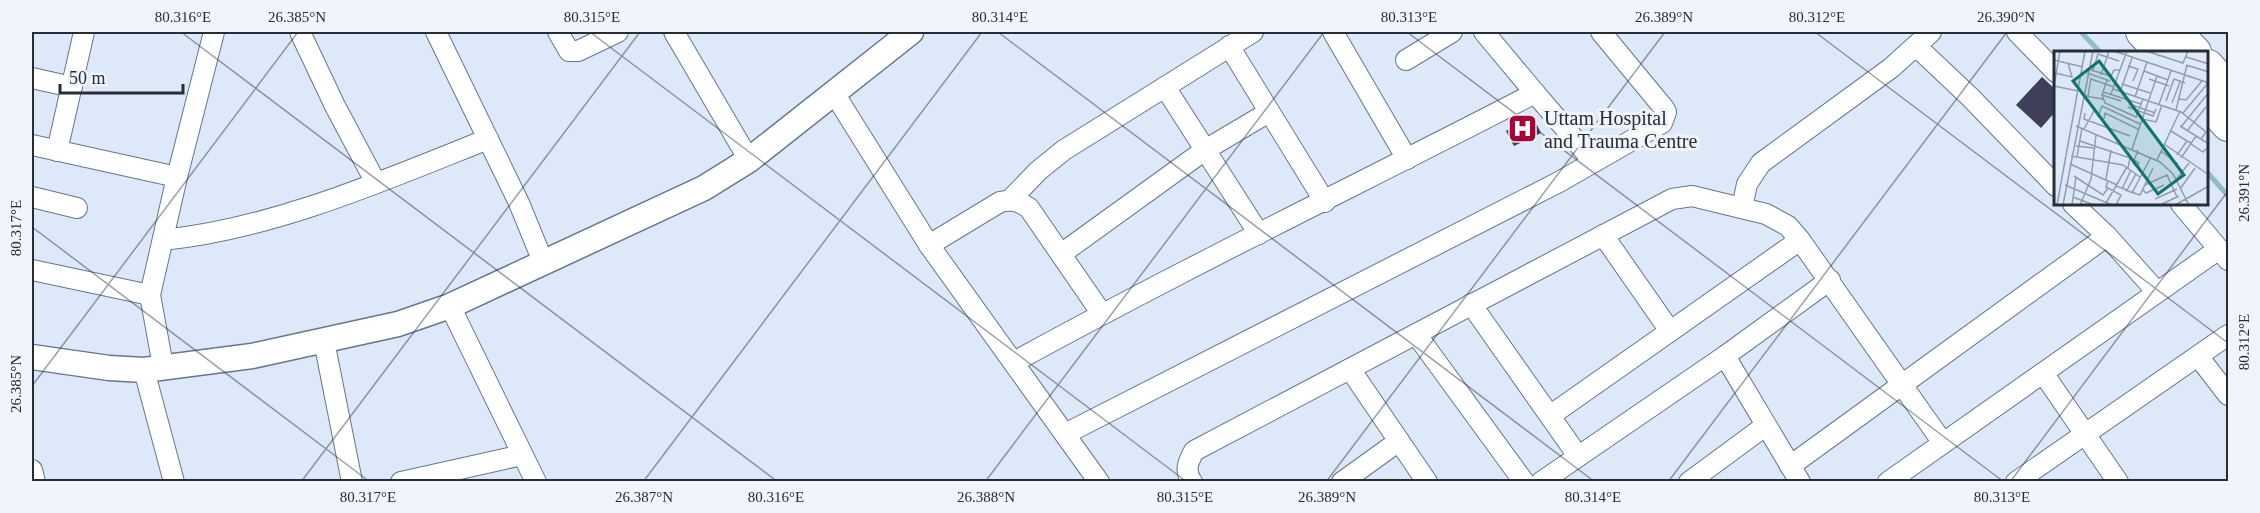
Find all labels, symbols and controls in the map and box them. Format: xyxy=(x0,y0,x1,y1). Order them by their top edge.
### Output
text: 80.316°E xyxy=(155,9,211,25)
text: 26.385°N xyxy=(268,9,326,25)
text: 80.315°E xyxy=(564,9,620,25)
text: 80.314°E xyxy=(972,9,1028,25)
text: 80.313°E xyxy=(1381,9,1437,25)
text: 26.389°N xyxy=(1635,9,1693,25)
text: 80.312°E xyxy=(1789,9,1845,25)
text: 26.390°N xyxy=(1977,9,2035,25)
inset map xyxy=(2054,51,2209,206)
scale bar xyxy=(60,57,183,95)
text: 50 m xyxy=(69,68,106,88)
place label: Uttam Hospital and Trauma Centre xyxy=(1544,107,1697,152)
hospital icon: Uttam Hospital and Trauma Centre xyxy=(1507,113,1539,145)
text: 26.391°N xyxy=(2236,164,2252,222)
text: 80.317°E xyxy=(8,200,24,256)
text: 80.312°E xyxy=(2236,314,2252,370)
text: 26.385°N xyxy=(8,355,24,413)
text: 80.317°E xyxy=(340,489,396,505)
text: 26.387°N xyxy=(615,489,673,505)
text: 80.316°E xyxy=(748,489,804,505)
text: 26.388°N xyxy=(957,489,1015,505)
text: 80.315°E xyxy=(1157,489,1213,505)
text: 26.389°N xyxy=(1298,489,1356,505)
text: 80.314°E xyxy=(1565,489,1621,505)
text: 80.313°E xyxy=(1974,489,2030,505)

